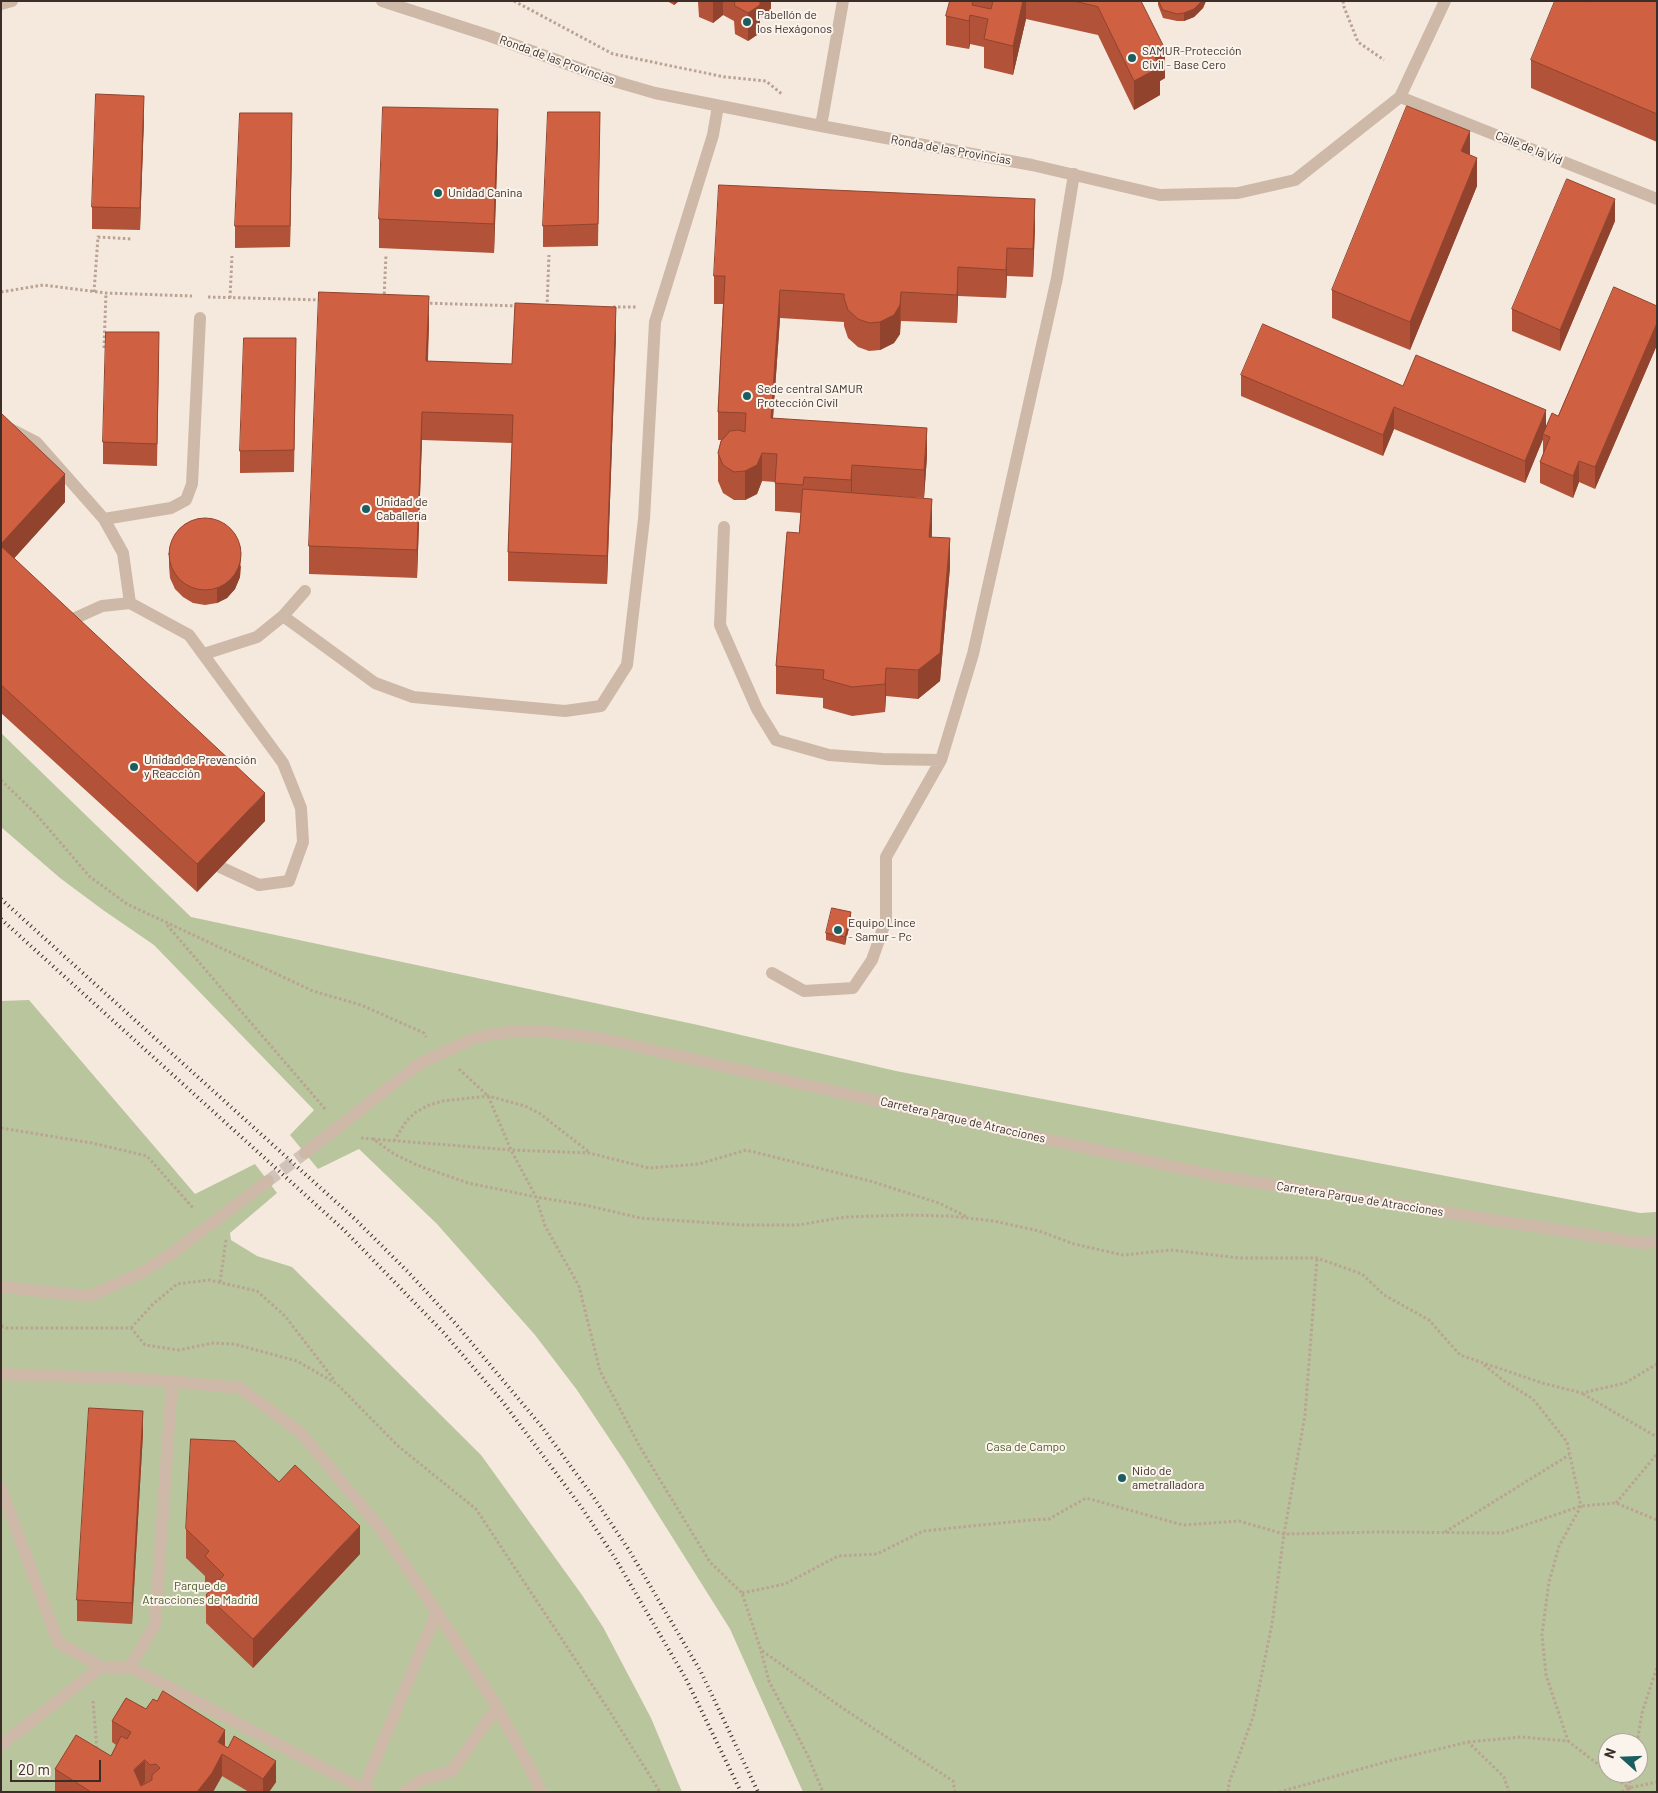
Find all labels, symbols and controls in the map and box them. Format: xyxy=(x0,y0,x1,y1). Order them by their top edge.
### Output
place label: Pabellón de los Hexágonos xyxy=(757,8,832,36)
marker: Pabellón de los Hexágonos xyxy=(741,16,753,28)
street label: Ronda de las Provincias xyxy=(497,32,617,88)
place label: SAMUR-Protección Civil - Base Cero xyxy=(1142,44,1242,72)
marker: SAMUR-Protección Civil - Base Cero xyxy=(1126,52,1138,64)
street label: Calle de la Vid xyxy=(1493,128,1565,168)
street label: Ronda de las Provincias xyxy=(890,132,1012,168)
place label: Unidad Canina xyxy=(448,186,522,200)
marker: Unidad Canina xyxy=(432,187,444,199)
place label: Sede central SAMUR Protección Civil xyxy=(757,382,863,410)
marker: Sede central SAMUR Protección Civil xyxy=(741,390,753,402)
place label: Unidad de Caballería xyxy=(376,495,428,523)
marker: Unidad de Caballería xyxy=(360,503,372,515)
place label: Unidad de Prevención y Reacción xyxy=(144,753,256,781)
marker: Unidad de Prevención y Reacción xyxy=(128,761,140,773)
place label: Equipo Lince - Samur - Pc xyxy=(848,916,916,944)
marker: Equipo Lince - Samur - Pc xyxy=(832,924,844,936)
street label: Carretera Parque de Atracciones xyxy=(879,1094,1047,1146)
street label: Carretera Parque de Atracciones xyxy=(1275,1179,1445,1219)
park label: Casa de Campo xyxy=(986,1440,1066,1454)
place label: Nido de ametralladora xyxy=(1132,1464,1204,1492)
marker: Nido de ametralladora xyxy=(1116,1472,1128,1484)
park label: Parque de Atracciones de Madrid xyxy=(142,1579,258,1607)
north arrow xyxy=(1598,1733,1648,1783)
text: N xyxy=(1600,1746,1619,1760)
scale bar xyxy=(12,1750,104,1782)
text: 20 m xyxy=(18,1760,50,1778)

